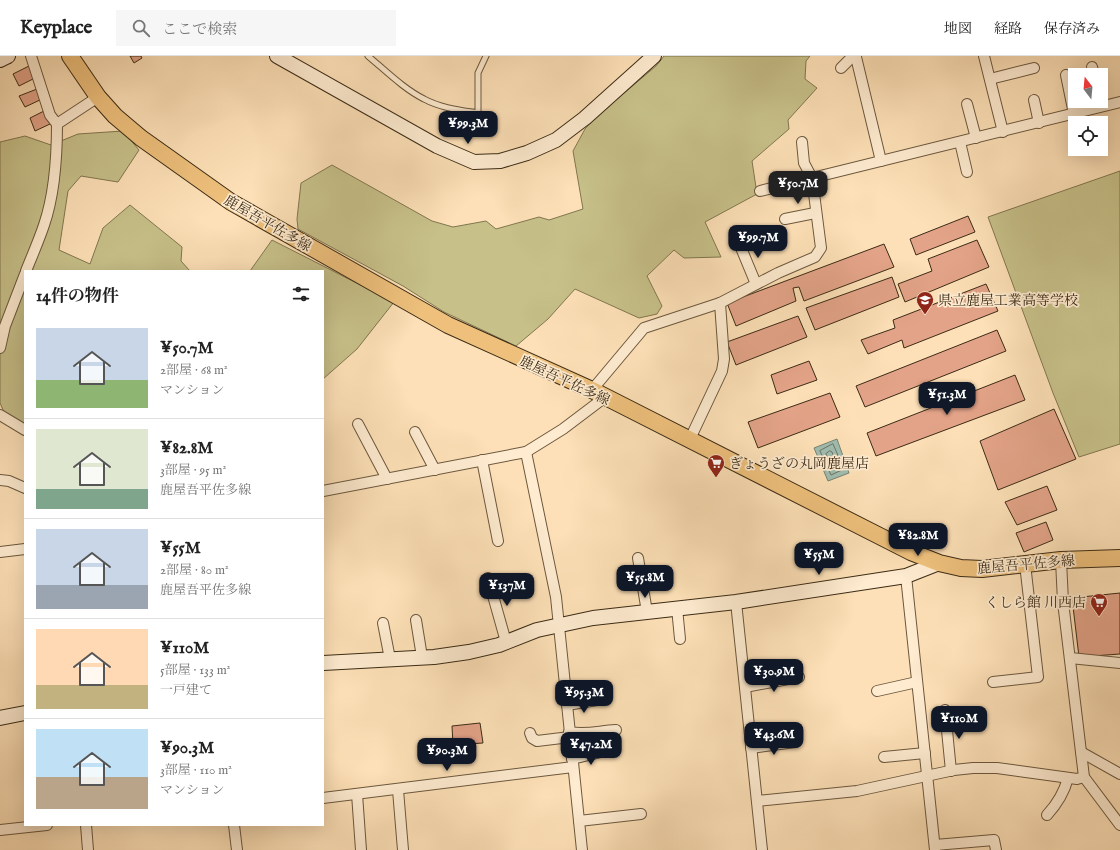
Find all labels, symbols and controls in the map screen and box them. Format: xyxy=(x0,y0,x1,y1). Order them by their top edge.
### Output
search box xyxy=(116,10,396,46)
text: Keyplace xyxy=(20,16,92,40)
icon: search xyxy=(130,17,152,39)
text: ここで検索 xyxy=(162,20,237,39)
text: 地図 xyxy=(944,20,972,38)
text: 経路 xyxy=(994,20,1022,38)
text: 保存済み xyxy=(1044,20,1100,38)
north arrow xyxy=(1068,68,1108,108)
map controls xyxy=(1068,68,1108,156)
pin: ¥99.3M xyxy=(435,111,501,145)
text: ¥99.3M xyxy=(448,115,488,132)
button: locate xyxy=(1068,116,1108,156)
pin: ¥50.7M xyxy=(765,171,831,205)
text: ¥50.7M xyxy=(778,175,818,192)
street label: 鹿屋吾平佐多線 xyxy=(221,192,314,256)
pin: ¥99.7M xyxy=(725,225,791,259)
text: ¥99.7M xyxy=(737,229,779,246)
icon: filters xyxy=(290,283,312,305)
text: 14件の物件 xyxy=(36,286,119,307)
school or university icon: 県立鹿屋工業高等学校 xyxy=(915,290,935,315)
place label: 県立鹿屋工業高等学校 xyxy=(938,292,1078,310)
text: ¥50.7M xyxy=(160,338,214,359)
icon: home xyxy=(68,344,116,392)
street label: 鹿屋吾平佐多線 xyxy=(516,352,613,410)
text: 2部屋 · 68 m² xyxy=(160,362,228,379)
text: マンション xyxy=(160,382,224,399)
pin: ¥51.3M xyxy=(914,382,980,416)
text: ¥51.3M xyxy=(928,386,966,403)
text: ¥82.8M xyxy=(160,438,213,459)
icon: home xyxy=(68,445,116,493)
supermarket icon: ぎょうざの丸岡鹿屋店 xyxy=(706,453,726,478)
place label: ぎょうざの丸岡鹿屋店 xyxy=(729,455,869,473)
text: 3部屋 · 95 m² xyxy=(160,462,226,479)
text: 鹿屋吾平佐多線 xyxy=(160,482,251,499)
pin: ¥82.8M xyxy=(885,523,951,557)
text: ¥82.8M xyxy=(898,527,938,544)
text: ¥55M xyxy=(160,538,201,559)
pin: ¥55M xyxy=(795,542,843,576)
icon: home xyxy=(68,545,116,593)
text: ¥55M xyxy=(803,546,835,563)
street label: 鹿屋吾平佐多線 xyxy=(976,552,1076,578)
text: 2部屋 · 80 m² xyxy=(160,562,229,579)
pin: ¥55.8M xyxy=(612,565,678,599)
text: ¥55.8M xyxy=(625,569,665,586)
pin: ¥137M xyxy=(479,573,535,607)
text: ¥137M xyxy=(488,577,526,594)
text: 鹿屋吾平佐多線 xyxy=(160,582,251,599)
supermarket icon: くしら館 川西店 xyxy=(1089,592,1109,617)
place label: くしら館 川西店 xyxy=(985,594,1086,612)
text: ¥110M xyxy=(160,638,209,659)
icon: home xyxy=(68,645,116,693)
pin: ¥30.9M xyxy=(741,659,807,693)
text: 5部屋 · 133 m² xyxy=(160,662,230,679)
text: ¥30.9M xyxy=(753,663,795,680)
pin: ¥95.3M xyxy=(551,680,617,714)
text: 一戸建て xyxy=(160,682,212,699)
text: ¥95.3M xyxy=(564,684,604,701)
pin: ¥110M xyxy=(931,706,987,740)
text: ¥110M xyxy=(940,710,978,727)
pin: ¥43.6M xyxy=(741,722,807,756)
text: ¥43.6M xyxy=(753,726,795,743)
pin: ¥47.2M xyxy=(558,732,624,766)
text: ¥47.2M xyxy=(570,736,612,753)
text: ¥90.3M xyxy=(160,738,214,759)
pin: ¥90.3M xyxy=(414,738,480,772)
text: ¥90.3M xyxy=(426,742,468,759)
icon: home xyxy=(68,745,116,793)
text: 3部屋 · 110 m² xyxy=(160,762,232,779)
text: マンション xyxy=(160,782,224,799)

